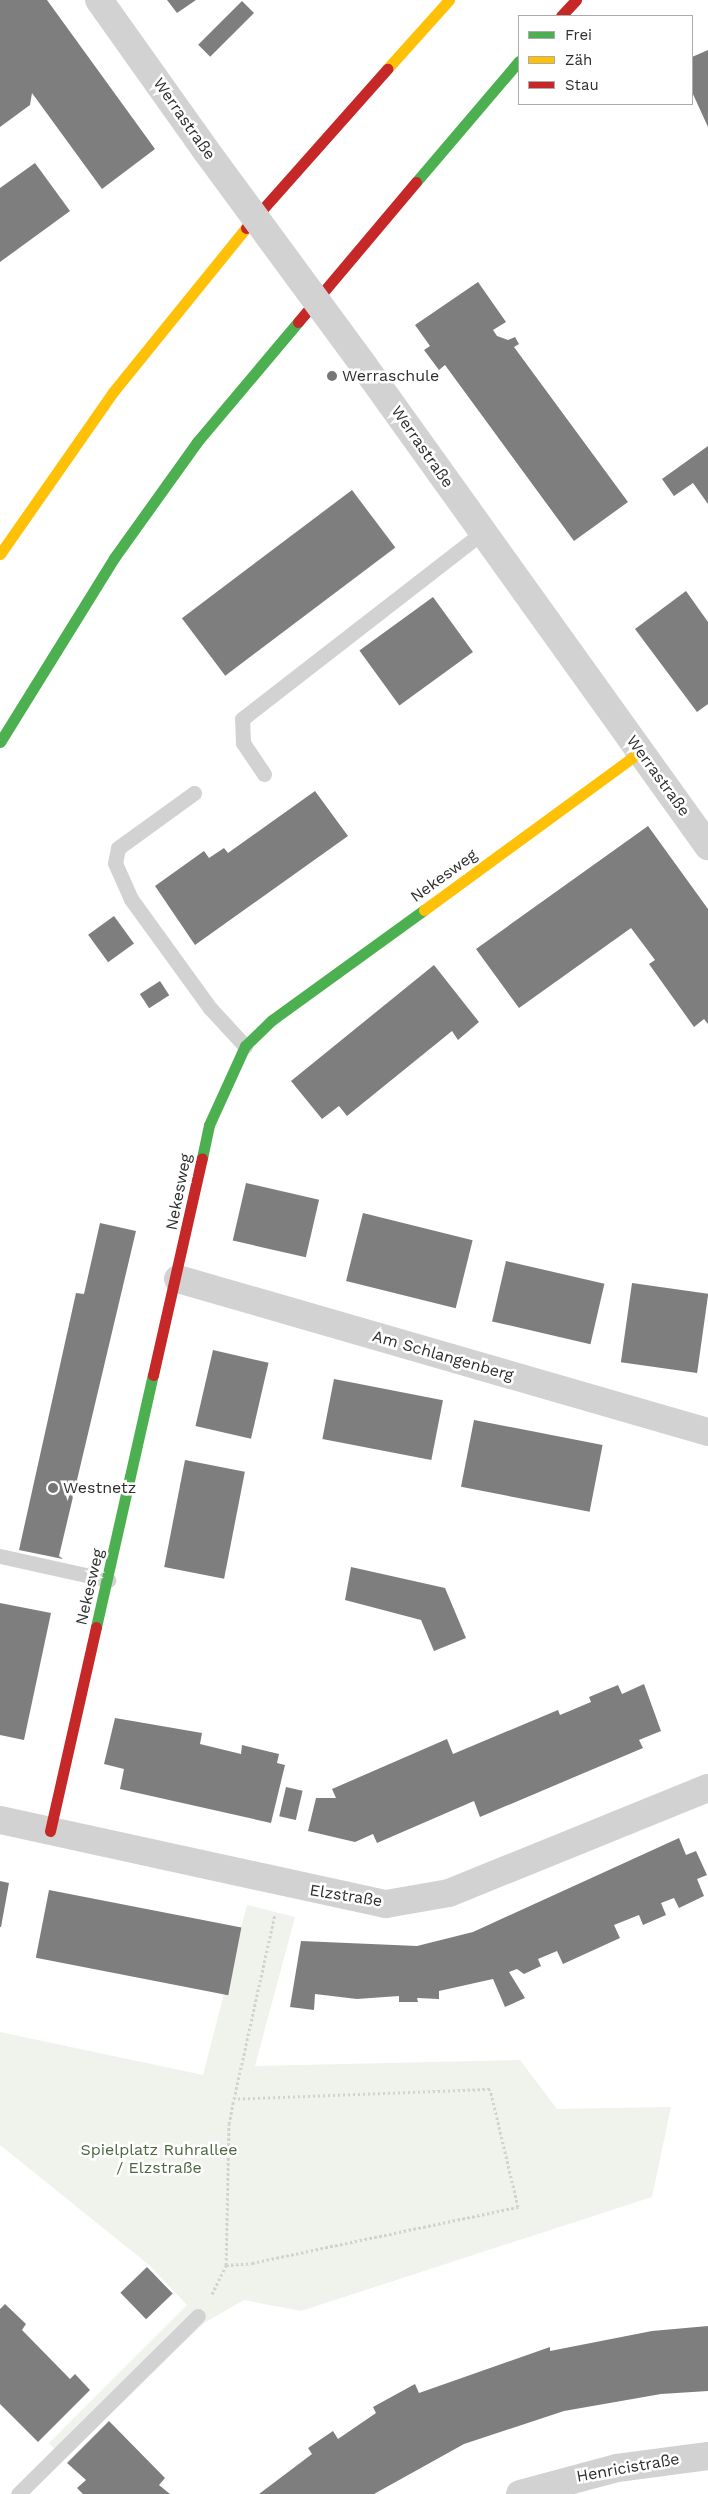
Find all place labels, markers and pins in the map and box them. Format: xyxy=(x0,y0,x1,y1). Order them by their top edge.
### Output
place label: Werraschule xyxy=(342,366,439,386)
marker: Werraschule xyxy=(326,370,338,382)
place label: Westnetz xyxy=(63,1478,136,1498)
marker: Westnetz xyxy=(47,1482,59,1494)

